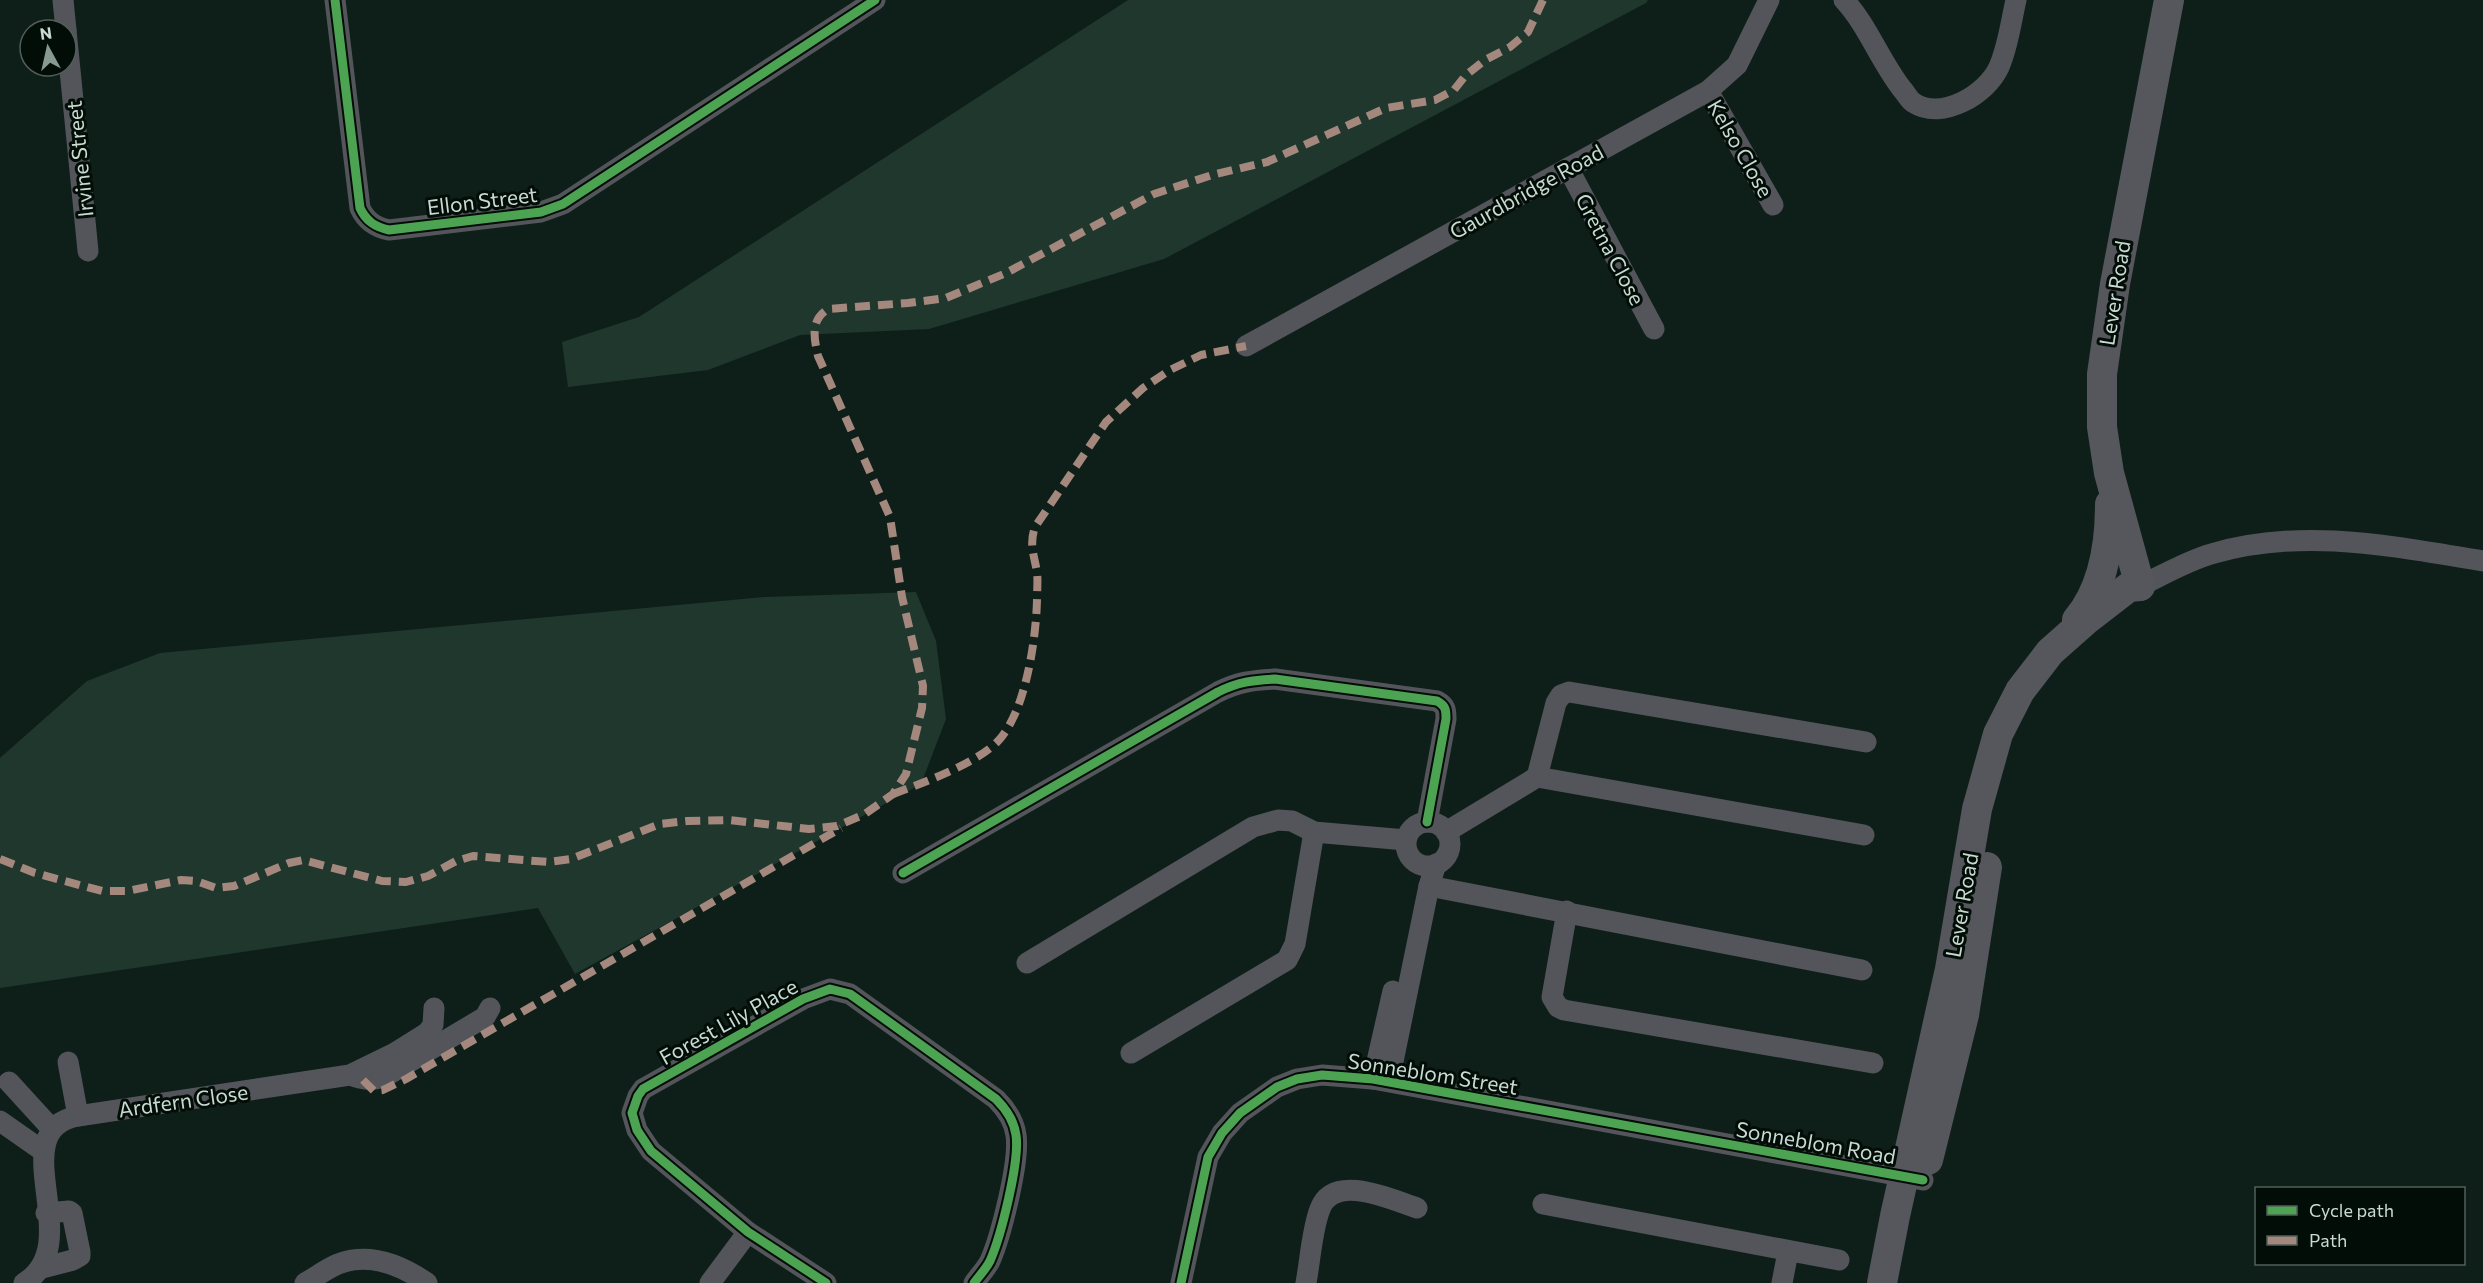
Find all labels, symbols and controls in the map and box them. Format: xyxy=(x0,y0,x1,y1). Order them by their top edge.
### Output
north arrow xyxy=(18,18,78,78)
text: N xyxy=(39,22,53,43)
street label: Kelso Close xyxy=(1703,95,1779,201)
street label: Irvine Street xyxy=(60,100,98,218)
street label: Gaurdbridge Road xyxy=(1445,138,1607,244)
street label: Ellon Street xyxy=(425,181,539,219)
street label: Gretna Close xyxy=(1571,189,1651,309)
street label: Lever Road xyxy=(2093,239,2135,347)
street label: Lever Road xyxy=(1940,851,1982,959)
street label: Forest Lily Place xyxy=(655,973,801,1069)
street label: Sonneblom Street xyxy=(1346,1047,1520,1099)
street label: Ardfern Close xyxy=(117,1079,249,1121)
street label: Sonneblom Road xyxy=(1734,1116,1898,1168)
legend xyxy=(2255,1187,2465,1265)
text: Cycle path xyxy=(2309,1199,2394,1221)
text: Path xyxy=(2309,1229,2347,1251)

